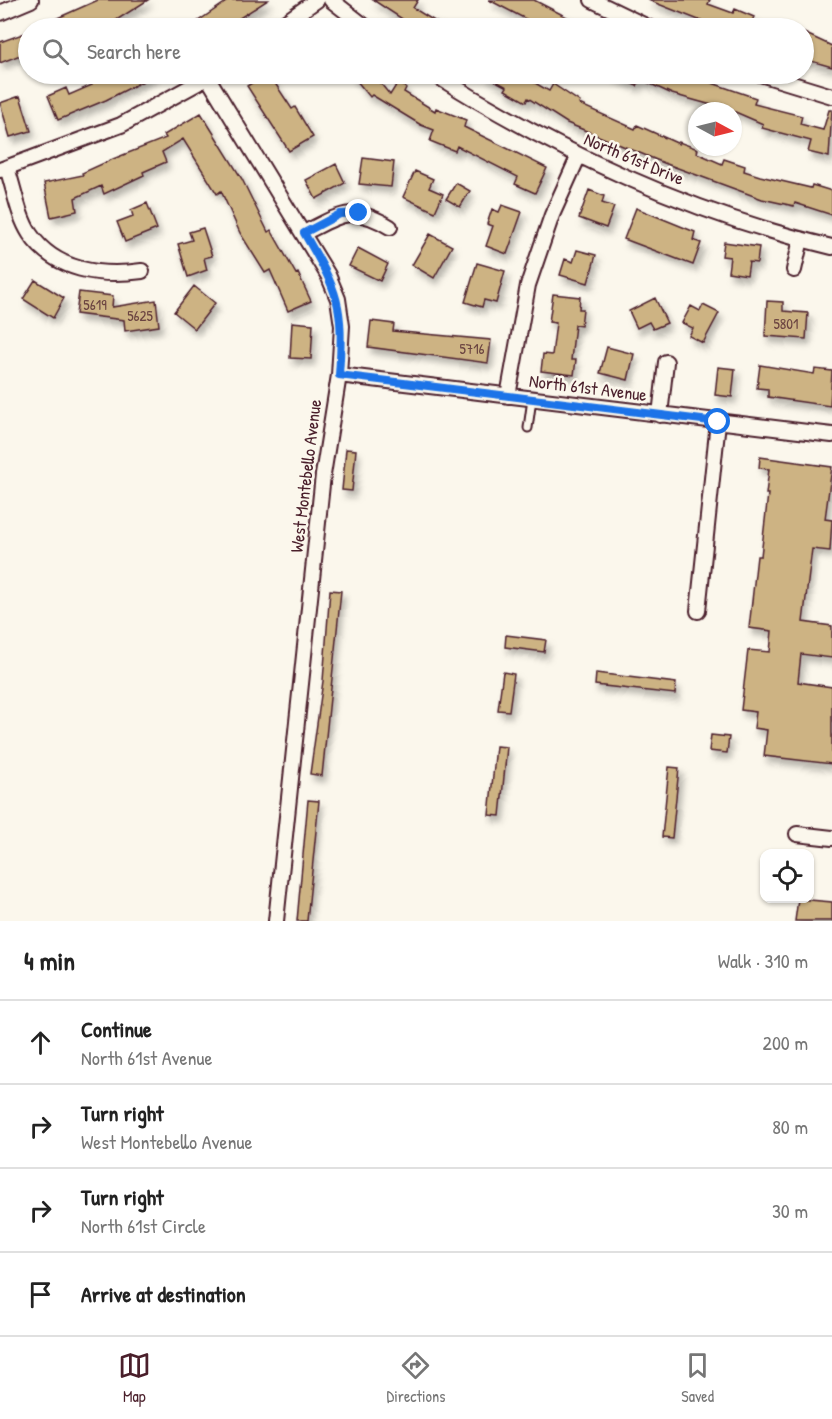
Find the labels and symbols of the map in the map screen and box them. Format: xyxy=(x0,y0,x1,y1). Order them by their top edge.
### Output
north arrow xyxy=(688,102,742,156)
street label: North 61st Drive xyxy=(580,126,688,191)
route end xyxy=(345,199,371,225)
house number: 5619 xyxy=(83,294,107,315)
house number: 5625 xyxy=(127,305,153,326)
house number: 5801 xyxy=(773,313,799,334)
house number: 5716 xyxy=(459,338,485,359)
street label: North 61st Avenue xyxy=(528,368,648,407)
street label: West Montebello Avenue xyxy=(284,398,327,554)
route start xyxy=(704,408,730,434)

